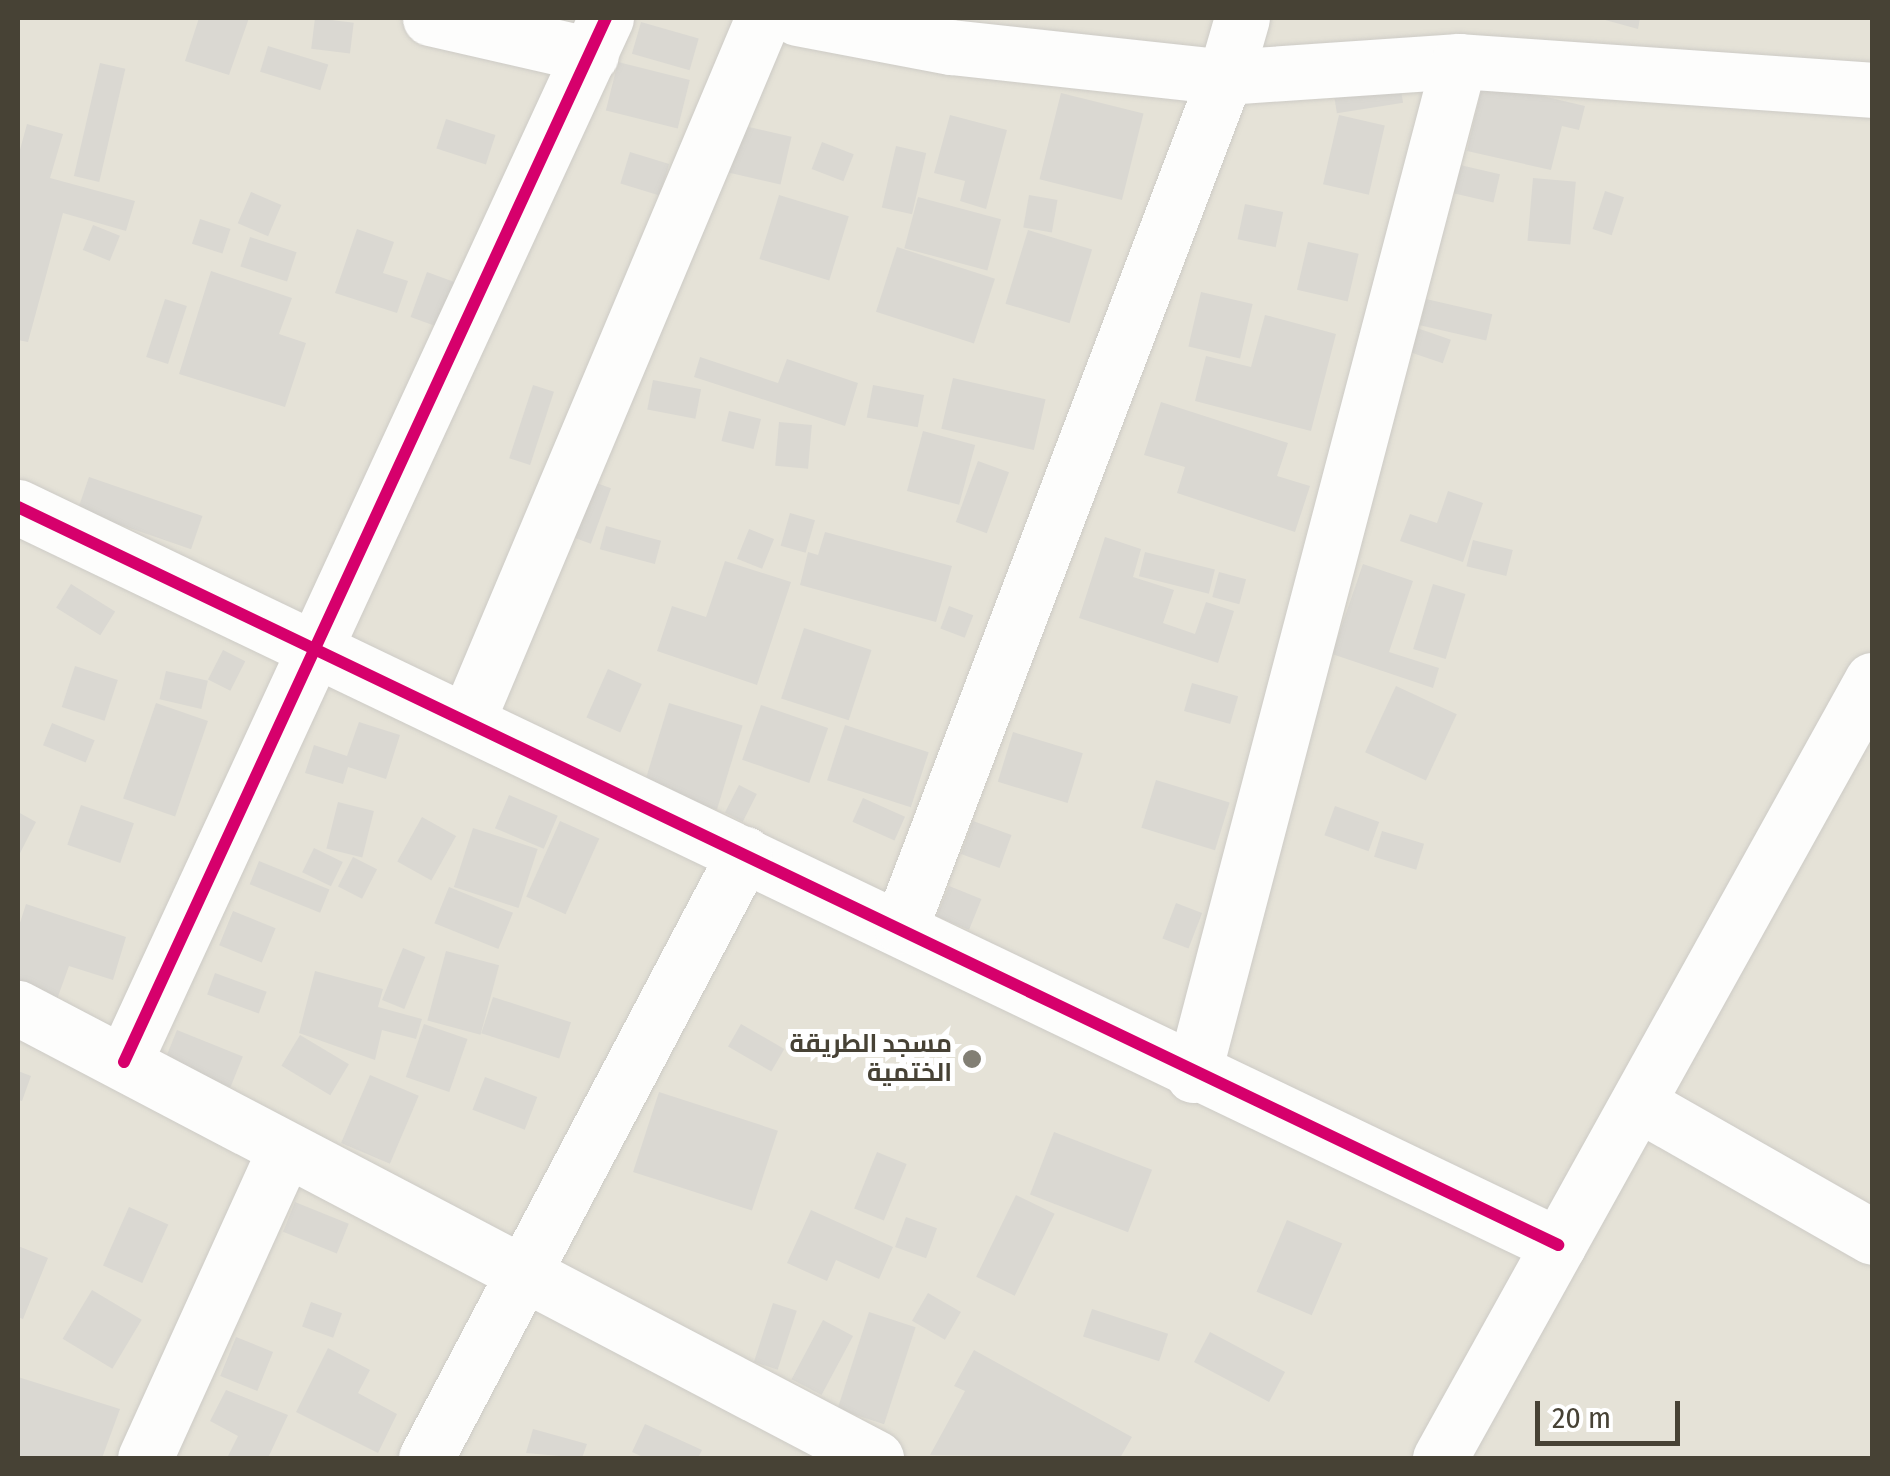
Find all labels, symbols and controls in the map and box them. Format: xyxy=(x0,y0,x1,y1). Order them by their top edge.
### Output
place label: مسجد الطريقة الختمية xyxy=(790,1030,952,1089)
marker: مسجد الطريقة الختمية xyxy=(961,1048,983,1070)
scale bar xyxy=(1540,1381,1685,1443)
text: 20 m xyxy=(1552,1400,1611,1436)

